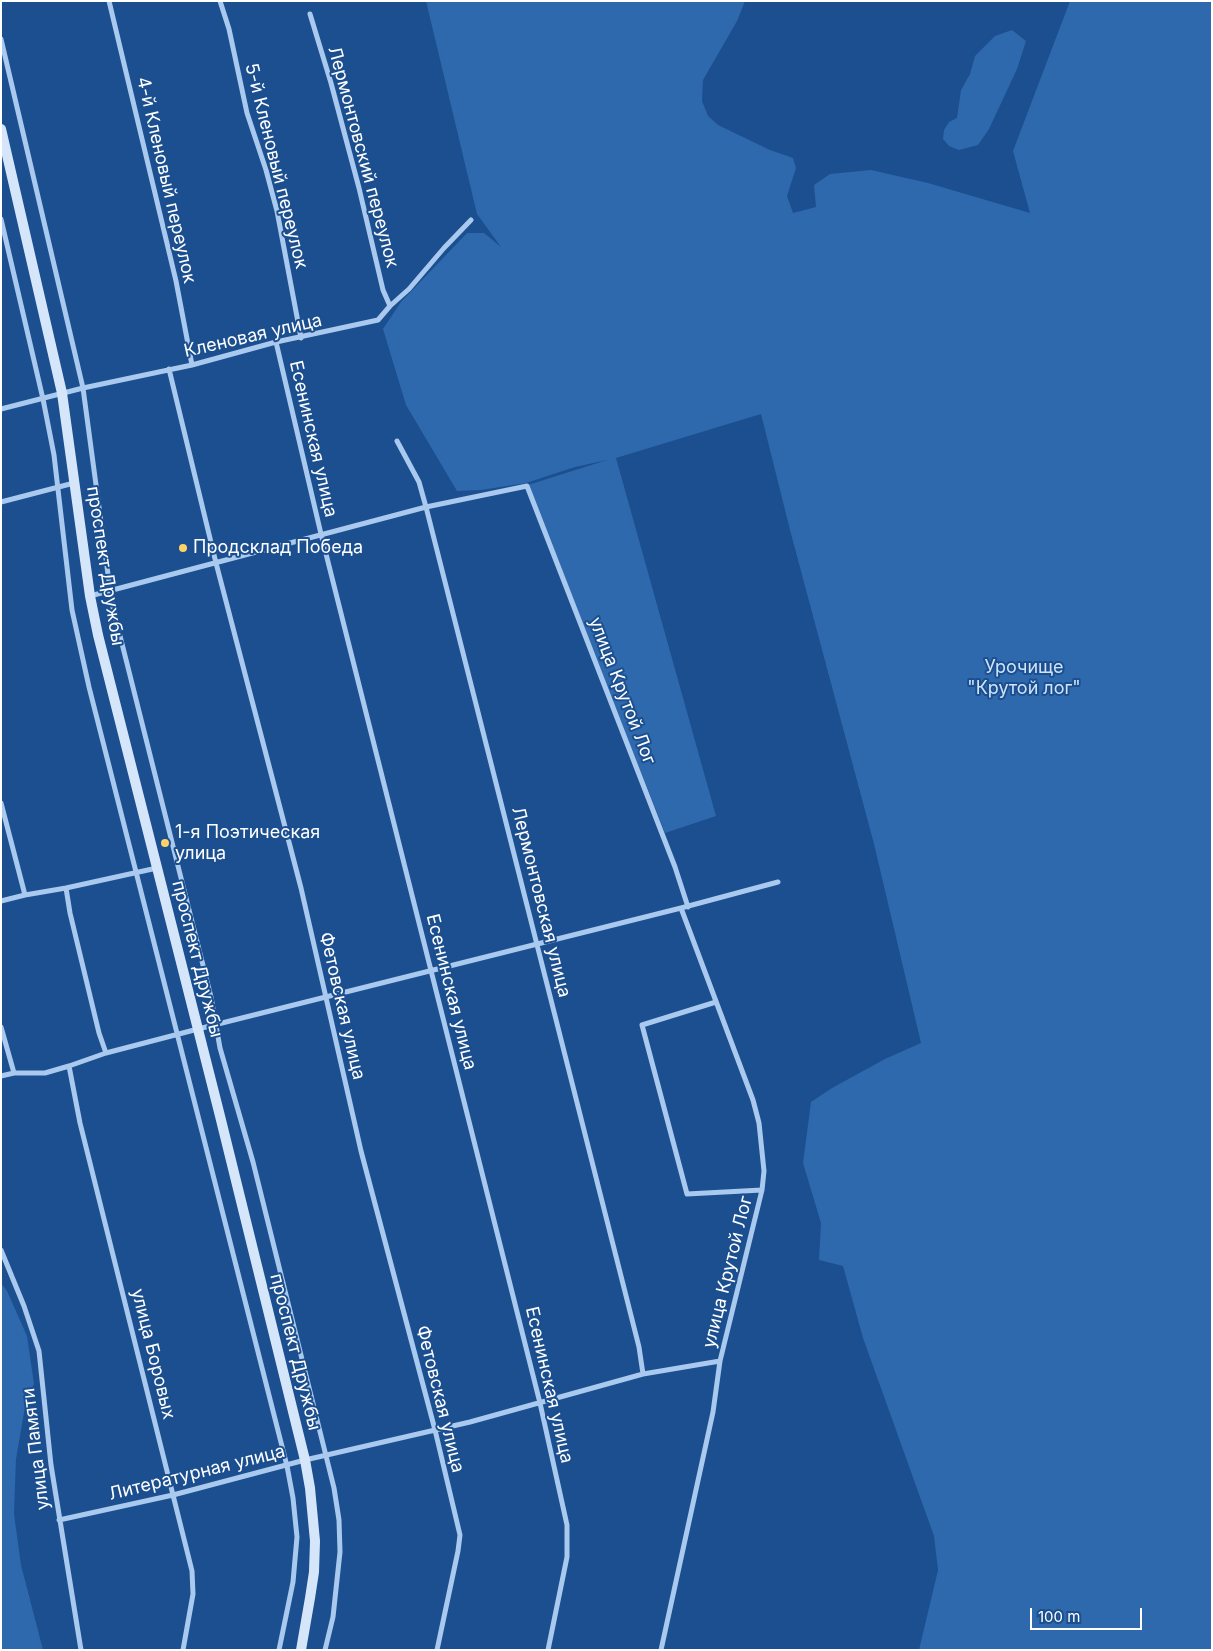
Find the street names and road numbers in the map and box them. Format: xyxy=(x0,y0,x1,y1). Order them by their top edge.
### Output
street label: Лермонтовский переулок xyxy=(323,44,403,270)
street label: 5-й Кленовый переулок xyxy=(240,61,312,271)
street label: 4-й Кленовый переулок xyxy=(132,75,200,285)
street label: Кленовая улица xyxy=(182,310,324,362)
street label: Есенинская улица xyxy=(284,359,342,519)
street label: проспект Дружбы xyxy=(82,485,128,647)
street label: улица Крутой Лог xyxy=(584,614,660,768)
street label: Лермонтовская улица xyxy=(507,804,575,1000)
street label: проспект Дружбы xyxy=(167,878,227,1040)
street label: Есенинская улица xyxy=(421,912,481,1072)
street label: Фетовская улица xyxy=(315,930,369,1082)
street label: улица Крутой Лог xyxy=(699,1194,757,1350)
street label: проспект Дружбы xyxy=(265,1271,325,1433)
street label: улица Боровых xyxy=(126,1287,180,1421)
street label: Есенинская улица xyxy=(520,1305,578,1465)
street label: Фетовская улица xyxy=(411,1323,469,1475)
street label: улица Памяти xyxy=(18,1387,54,1511)
street label: Литературная улица xyxy=(107,1441,287,1505)

